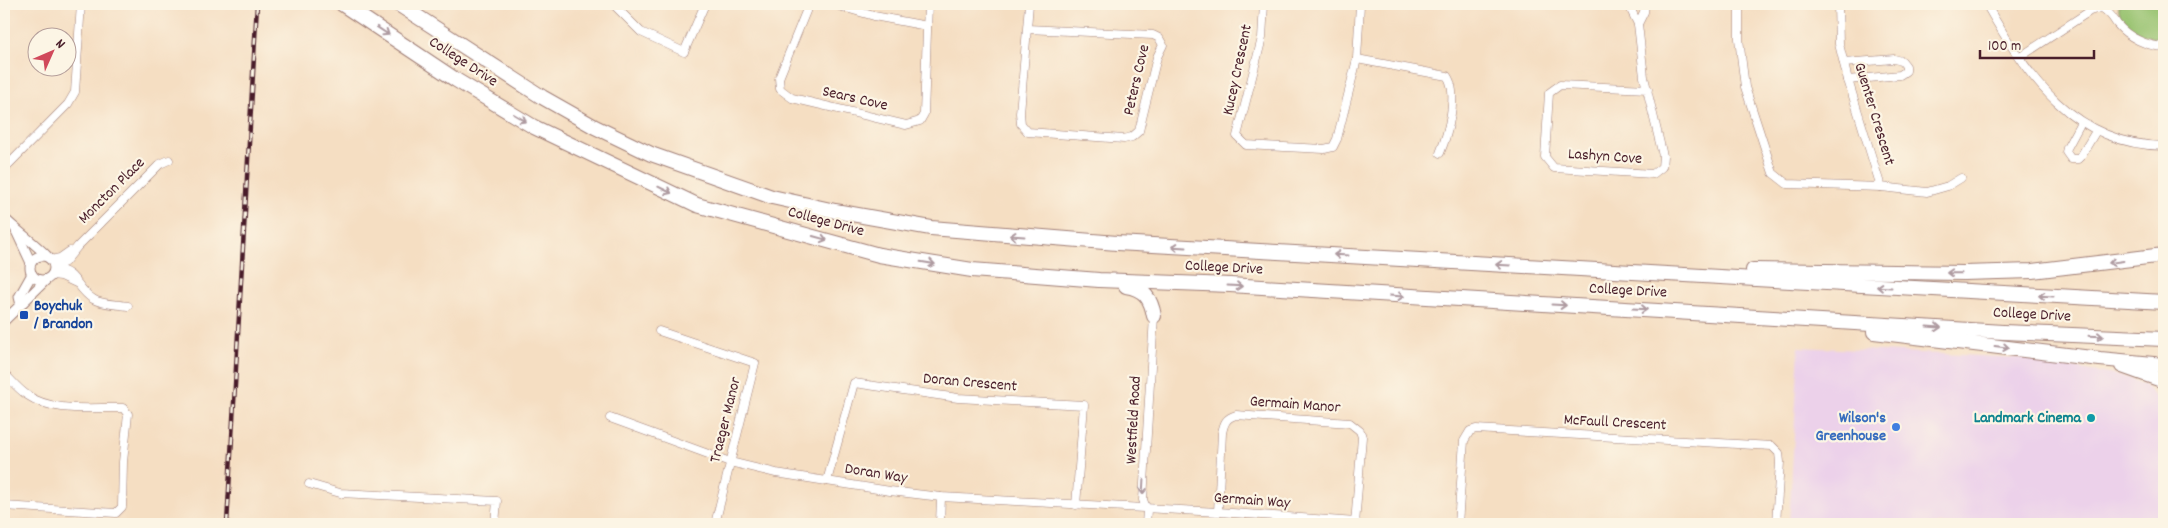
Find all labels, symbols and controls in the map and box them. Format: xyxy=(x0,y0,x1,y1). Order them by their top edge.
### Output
street label: Kucey Crescent xyxy=(1217,22,1259,118)
one-way arrow xyxy=(375,26,389,36)
north arrow xyxy=(28,28,78,78)
scale bar xyxy=(1980,28,2094,60)
street label: College Drive xyxy=(424,31,502,93)
text: N xyxy=(50,35,69,54)
text: 100 m xyxy=(1988,36,2021,58)
street label: Peters Cove xyxy=(1118,42,1156,118)
street label: Guenter Crescent xyxy=(1847,60,1901,168)
street label: Sears Cove xyxy=(820,80,890,118)
one-way arrow xyxy=(512,114,526,124)
street label: Lashyn Cove xyxy=(1567,143,1643,171)
street label: Moncton Place xyxy=(73,152,151,230)
one-way arrow xyxy=(658,185,673,195)
street label: College Drive xyxy=(785,201,867,243)
one-way arrow xyxy=(1009,231,1025,240)
one-way arrow xyxy=(811,234,827,244)
one-way arrow xyxy=(1171,242,1187,251)
one-way arrow xyxy=(1333,250,1349,260)
street label: College Drive xyxy=(1184,254,1264,282)
one-way arrow xyxy=(2108,257,2124,267)
one-way arrow xyxy=(919,258,935,268)
one-way arrow xyxy=(1496,260,1512,269)
one-way arrow xyxy=(1946,268,1962,278)
street label: College Drive xyxy=(1588,277,1668,305)
one-way arrow xyxy=(1227,281,1243,290)
one-way arrow xyxy=(1877,282,1893,291)
one-way arrow xyxy=(1389,291,1405,301)
one-way arrow xyxy=(2038,291,2054,300)
place label: Boychuk / Brandon xyxy=(33,295,93,336)
one-way arrow xyxy=(1551,300,1567,309)
street label: College Drive xyxy=(1992,301,2072,329)
one-way arrow xyxy=(1631,305,1647,314)
marker: Boychuk / Brandon xyxy=(18,309,30,321)
one-way arrow xyxy=(1926,322,1942,331)
one-way arrow xyxy=(2088,331,2104,340)
one-way arrow xyxy=(1994,342,2010,352)
street label: Doran Crescent xyxy=(922,367,1018,399)
street label: Traeger Manor xyxy=(704,375,748,465)
street label: Westfield Road xyxy=(1120,375,1148,465)
street label: Germain Manor xyxy=(1249,390,1341,420)
place label: Wilson's Greenhouse xyxy=(1815,407,1886,448)
place label: Landmark Cinema xyxy=(1974,407,2082,430)
street label: McFaull Crescent xyxy=(1563,409,1667,437)
marker: Landmark Cinema xyxy=(2085,412,2097,424)
marker: Wilson's Greenhouse xyxy=(1890,421,1902,433)
street label: Doran Way xyxy=(843,458,909,490)
one-way arrow xyxy=(1139,479,1148,495)
street label: Germain Way xyxy=(1213,487,1292,515)

